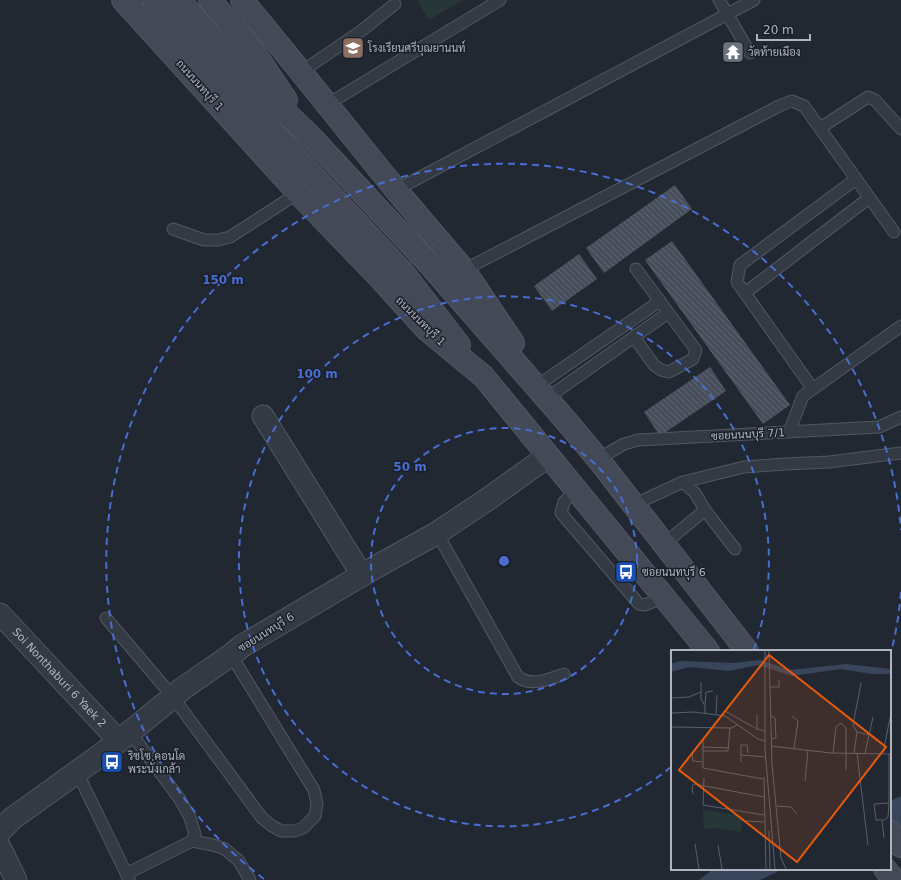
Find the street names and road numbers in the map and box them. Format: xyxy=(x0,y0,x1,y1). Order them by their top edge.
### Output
street label: ถนนนนทบุรี 1 xyxy=(172,56,228,115)
street label: ถนนนนทบุรี 1 xyxy=(392,293,449,350)
street label: ซอยนนนบุรี 7/1 xyxy=(711,424,786,445)
street label: ซอยนนทบุรี 6 xyxy=(235,608,298,657)
street label: Soi Nonthaburi 6 Yaek 2 xyxy=(9,625,109,730)

